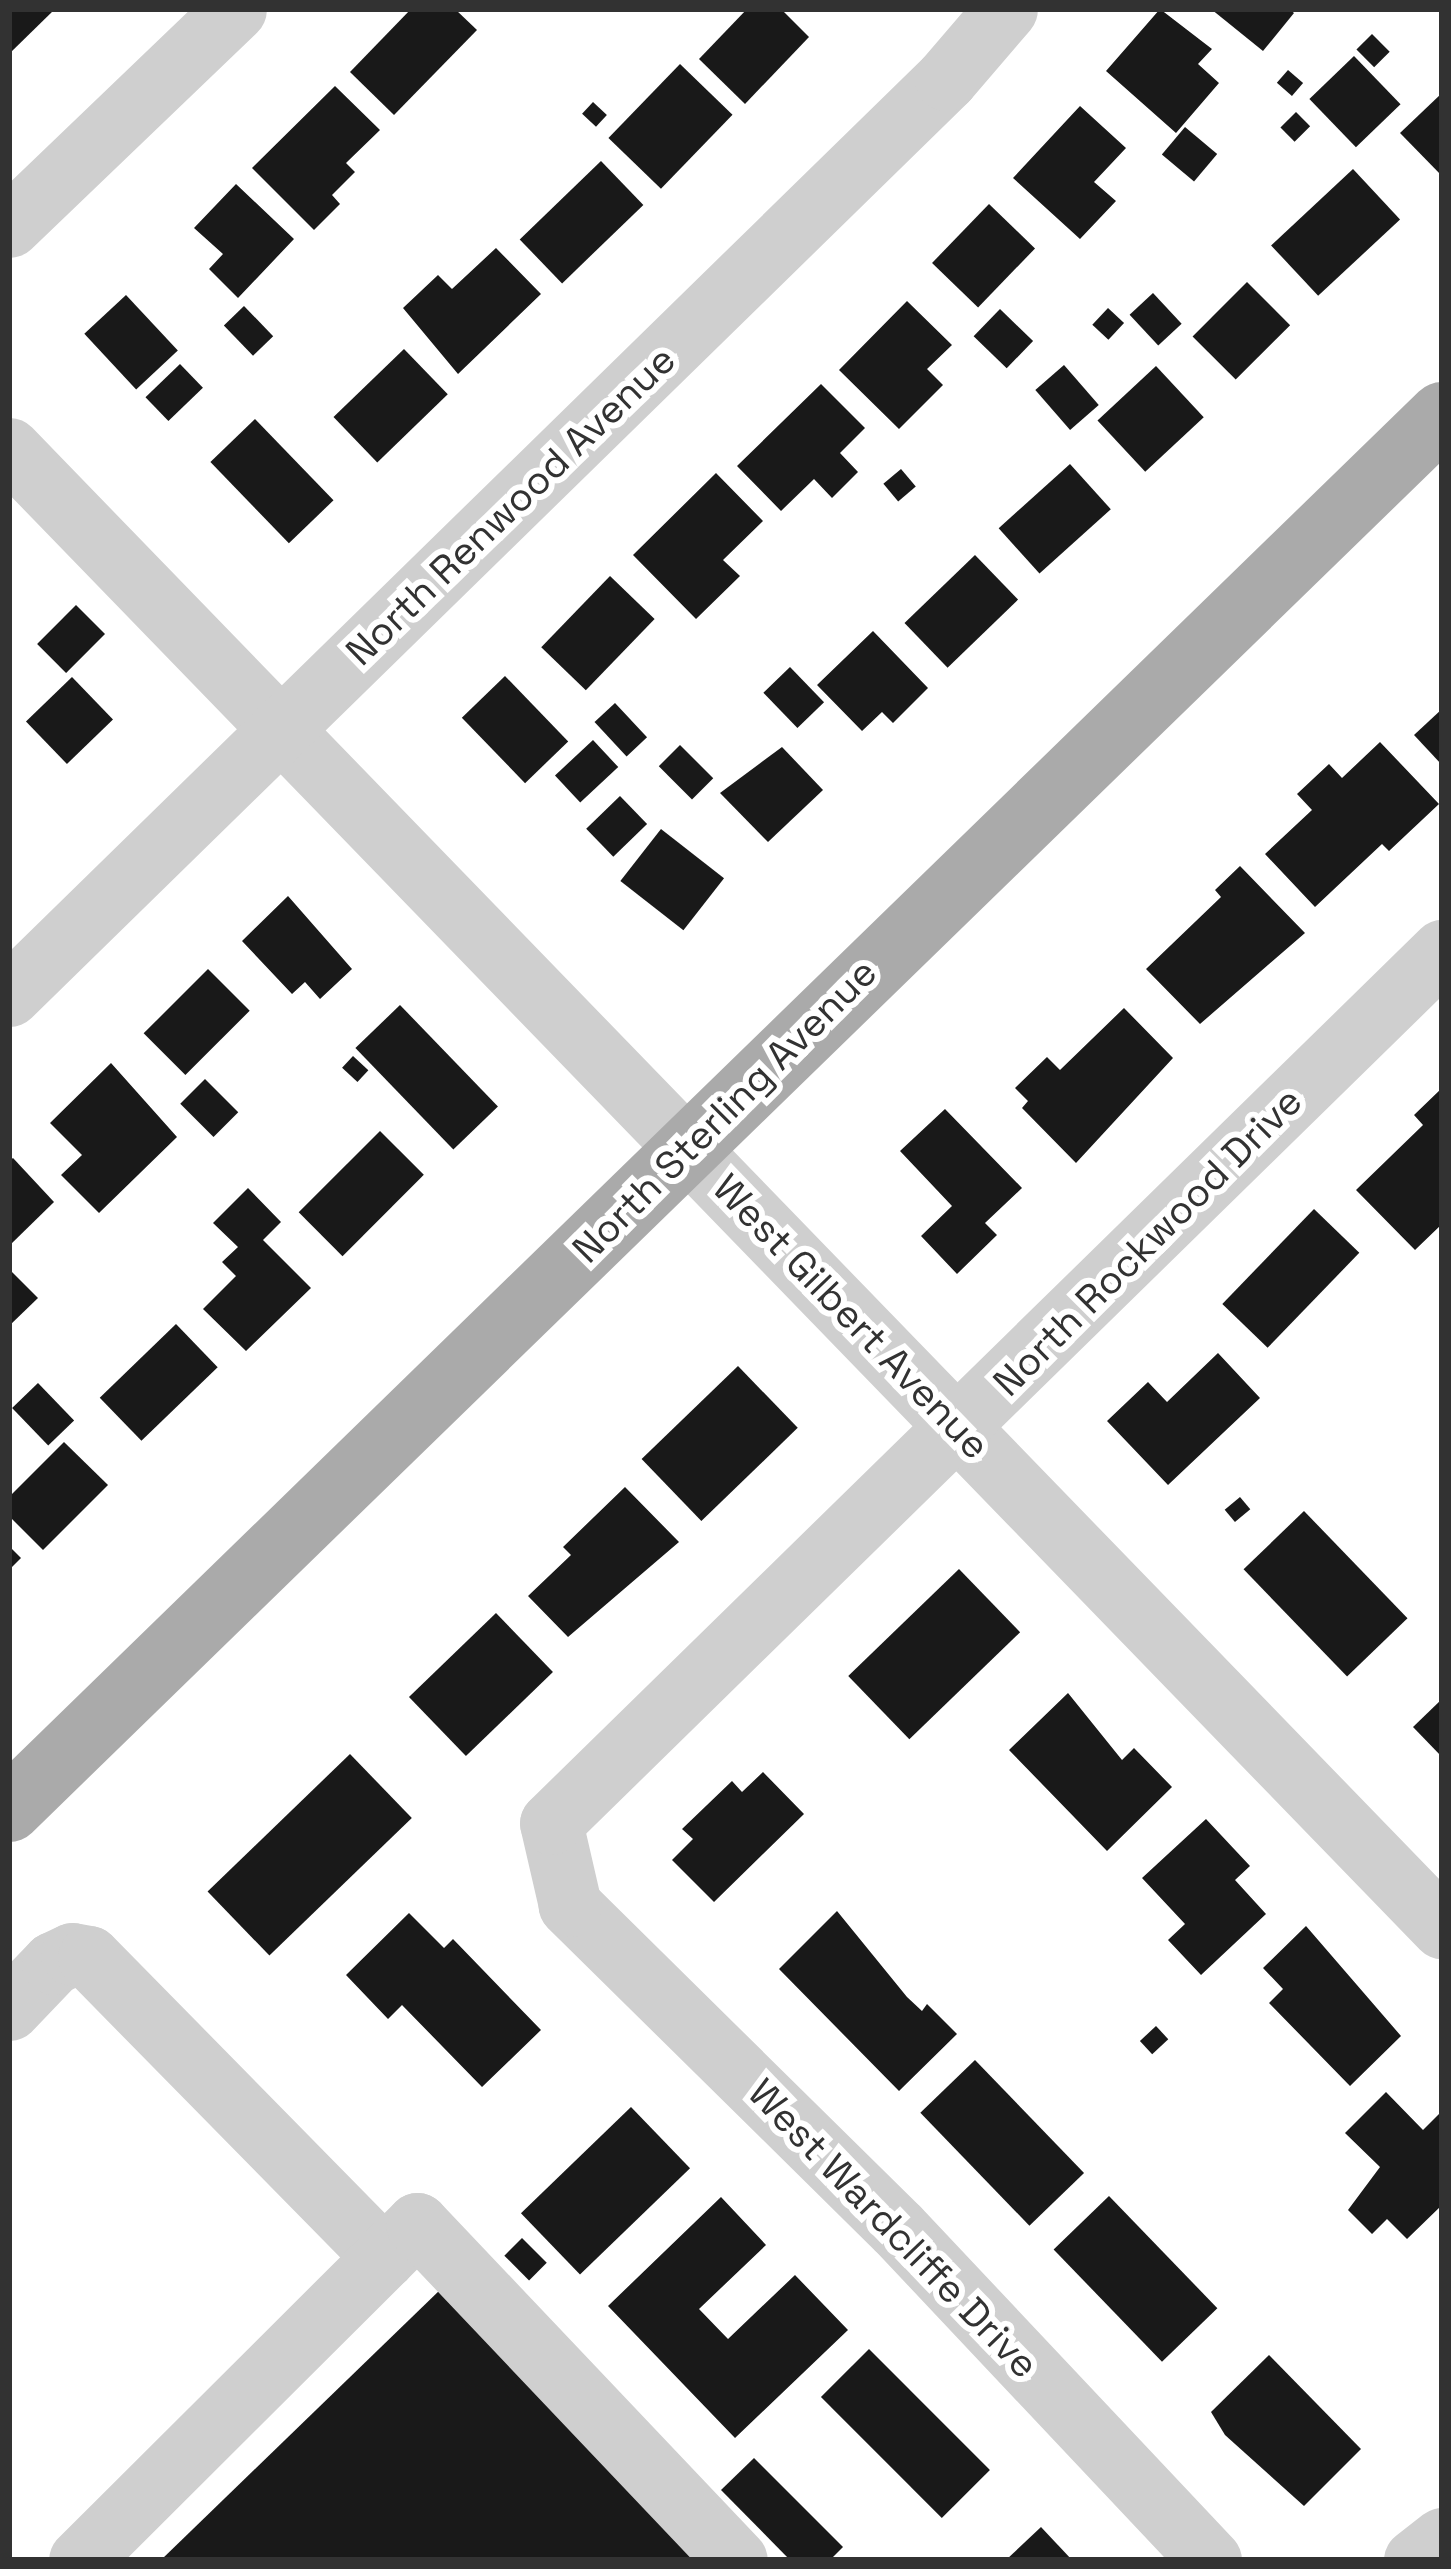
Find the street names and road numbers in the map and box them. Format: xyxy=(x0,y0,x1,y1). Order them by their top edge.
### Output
street label: North Renwood Avenue xyxy=(337,336,685,676)
street label: North Sterling Avenue xyxy=(563,949,887,1273)
street label: North Rockwood Drive xyxy=(984,1078,1312,1406)
street label: West Gilbert Avenue xyxy=(703,1165,999,1469)
street label: West Wardcliffe Drive xyxy=(738,2070,1048,2388)

